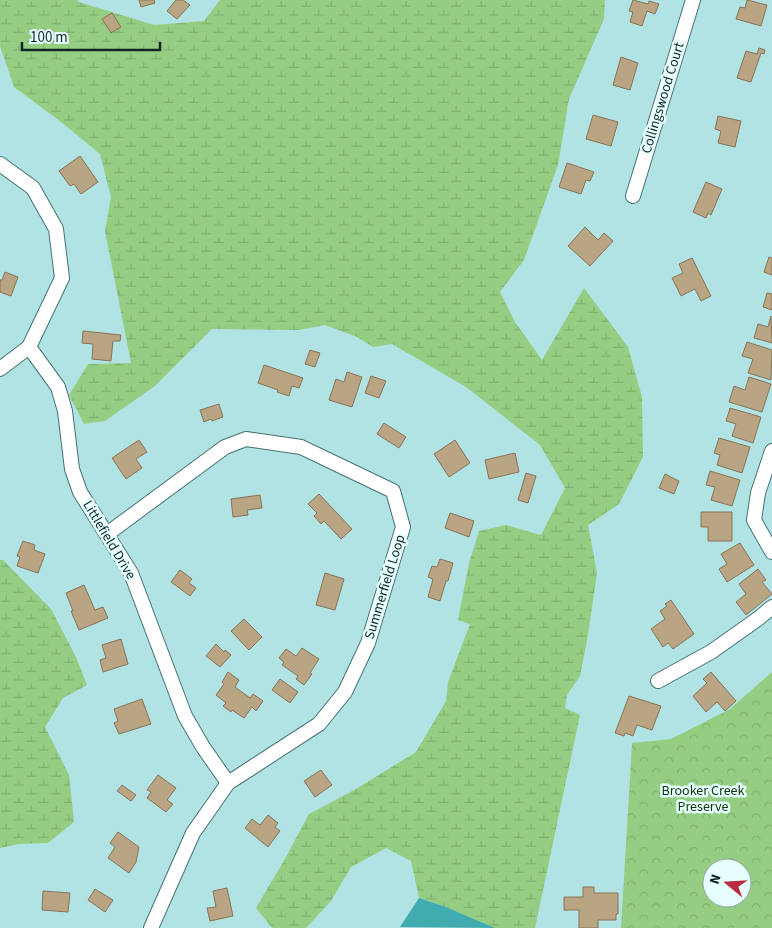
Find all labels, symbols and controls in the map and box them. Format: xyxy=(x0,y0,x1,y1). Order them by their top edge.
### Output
scale bar xyxy=(22,20,160,52)
text: 100 m xyxy=(30,27,68,48)
street label: Collingswood Court xyxy=(637,40,689,156)
street label: Littlefield Drive xyxy=(78,497,140,583)
street label: Summerfield Loop xyxy=(360,532,410,642)
park label: Brooker Creek Preserve xyxy=(662,781,745,817)
north arrow xyxy=(702,858,752,908)
text: N xyxy=(705,872,727,887)

